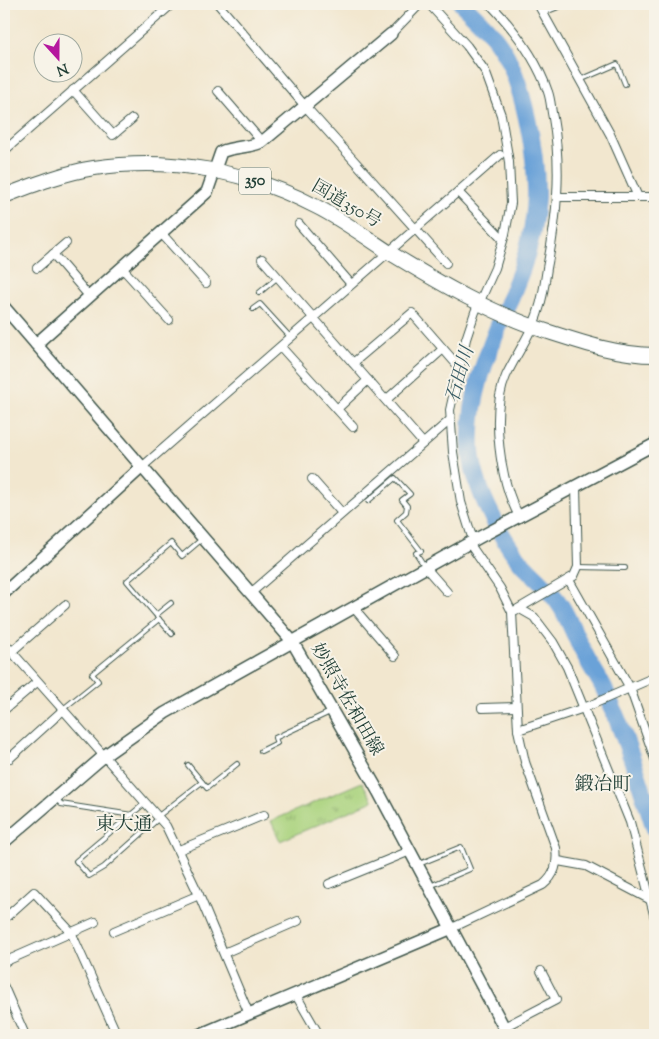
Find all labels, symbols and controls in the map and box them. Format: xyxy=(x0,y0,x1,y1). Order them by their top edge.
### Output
north arrow xyxy=(32,32,82,82)
text: N xyxy=(53,57,71,80)
road number: 350 xyxy=(239,168,271,195)
street label: 国道350号 xyxy=(306,175,386,235)
water label: 石田川 xyxy=(440,342,482,406)
street label: 妙照寺佐和田線 xyxy=(303,639,389,761)
district label: 鍛冶町 xyxy=(574,772,632,799)
district label: 東大通 xyxy=(95,812,153,839)

